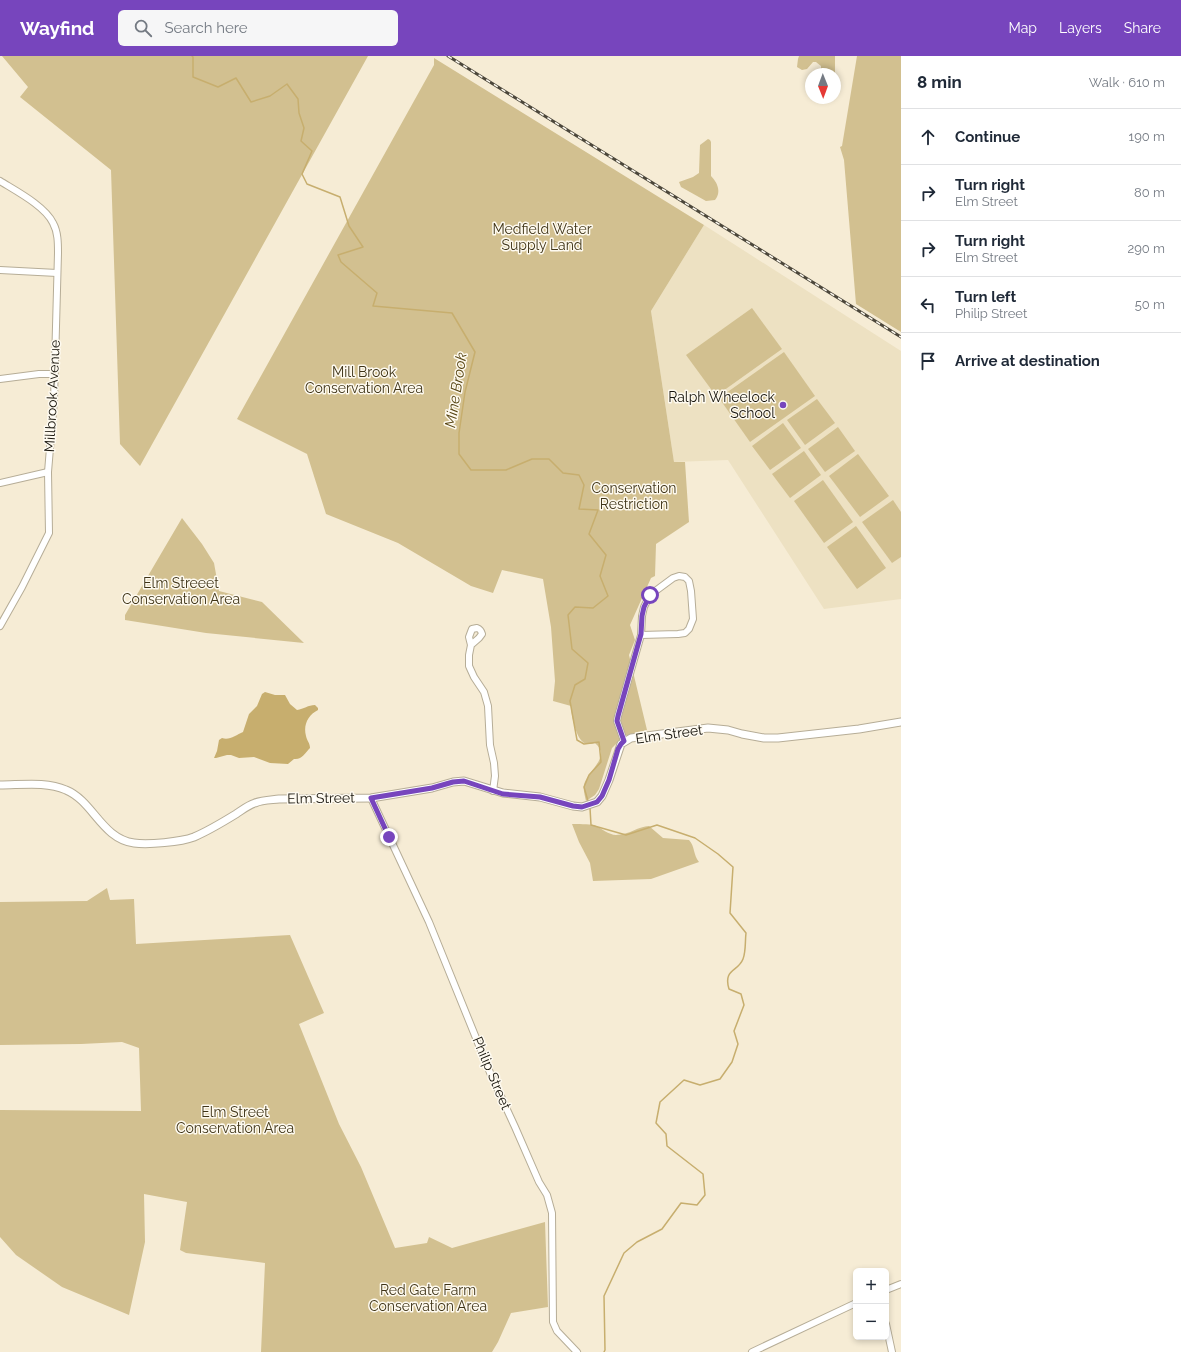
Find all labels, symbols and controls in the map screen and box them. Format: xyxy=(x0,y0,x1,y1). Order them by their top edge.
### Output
search box xyxy=(118,10,398,46)
text: Wayfind xyxy=(20,17,94,39)
icon: search xyxy=(132,17,154,39)
text: Search here xyxy=(164,19,248,37)
text: Map xyxy=(1009,20,1037,36)
text: Layers xyxy=(1059,20,1102,36)
text: Share xyxy=(1124,20,1161,36)
north arrow xyxy=(805,68,841,104)
text: 8 min xyxy=(917,72,962,92)
text: Walk · 610 m xyxy=(1089,75,1165,90)
icon: ahead xyxy=(917,126,939,148)
text: Continue xyxy=(955,128,1020,146)
text: 190 m xyxy=(1129,129,1165,144)
text: Turn right xyxy=(955,176,1025,194)
icon: right xyxy=(917,182,939,204)
text: 80 m xyxy=(1134,185,1165,200)
text: Elm Street xyxy=(955,194,1018,209)
park label: Medfield Water Supply Land xyxy=(492,221,592,253)
text: Turn right xyxy=(955,232,1025,250)
icon: right xyxy=(917,238,939,260)
text: 290 m xyxy=(1127,241,1165,256)
text: Elm Street xyxy=(955,250,1018,265)
text: Turn left xyxy=(955,288,1016,306)
icon: left xyxy=(917,294,939,316)
text: 50 m xyxy=(1135,297,1165,312)
text: Philip Street xyxy=(955,306,1027,321)
street label: Millbrook Avenue xyxy=(41,339,63,453)
icon: arrive xyxy=(917,350,939,372)
water label: Mine Brook xyxy=(441,351,471,429)
text: Arrive at destination xyxy=(955,352,1100,370)
park label: Mill Brook Conservation Area xyxy=(305,364,423,396)
place label: Ralph Wheelock School xyxy=(668,389,776,421)
marker: Ralph Wheelock School xyxy=(778,400,788,410)
park label: Conservation Restriction xyxy=(591,480,677,512)
park label: Elm Streeet Conservation Area xyxy=(122,575,240,607)
route start xyxy=(641,586,659,604)
street label: Elm Street xyxy=(634,721,704,747)
street label: Elm Street xyxy=(287,789,355,807)
route end xyxy=(380,828,398,846)
street label: Philip Street xyxy=(469,1034,515,1112)
park label: Elm Street Conservation Area xyxy=(176,1104,294,1136)
map controls xyxy=(853,1268,889,1340)
button: + xyxy=(853,1268,889,1304)
park label: Red Gate Farm Conservation Area xyxy=(369,1282,487,1314)
button: − xyxy=(853,1304,889,1340)

